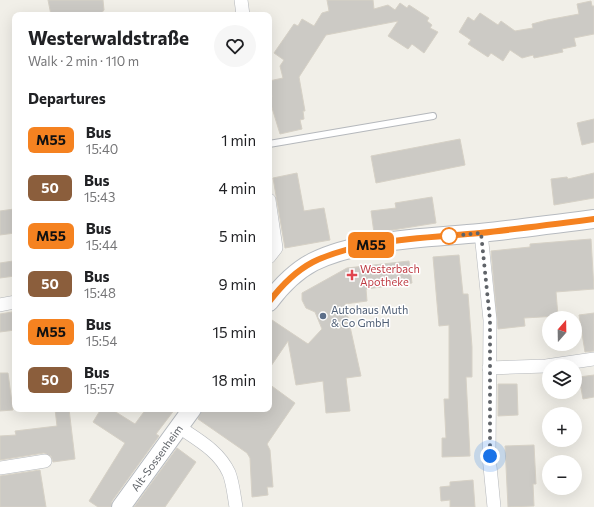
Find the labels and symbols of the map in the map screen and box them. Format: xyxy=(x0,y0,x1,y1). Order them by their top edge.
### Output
unlabelled marker xyxy=(440,227,458,245)
line badge: M55 xyxy=(348,232,394,258)
place label: Westerbach Apotheke xyxy=(360,262,420,288)
marker: Westerbach Apotheke xyxy=(347,270,357,280)
place label: Autohaus Muth & Co GmbH xyxy=(331,303,408,329)
marker: Autohaus Muth & Co GmbH xyxy=(318,311,328,321)
north arrow xyxy=(542,311,582,351)
street label: Alt-Sossenheim xyxy=(128,422,185,494)
your location xyxy=(480,446,500,466)

